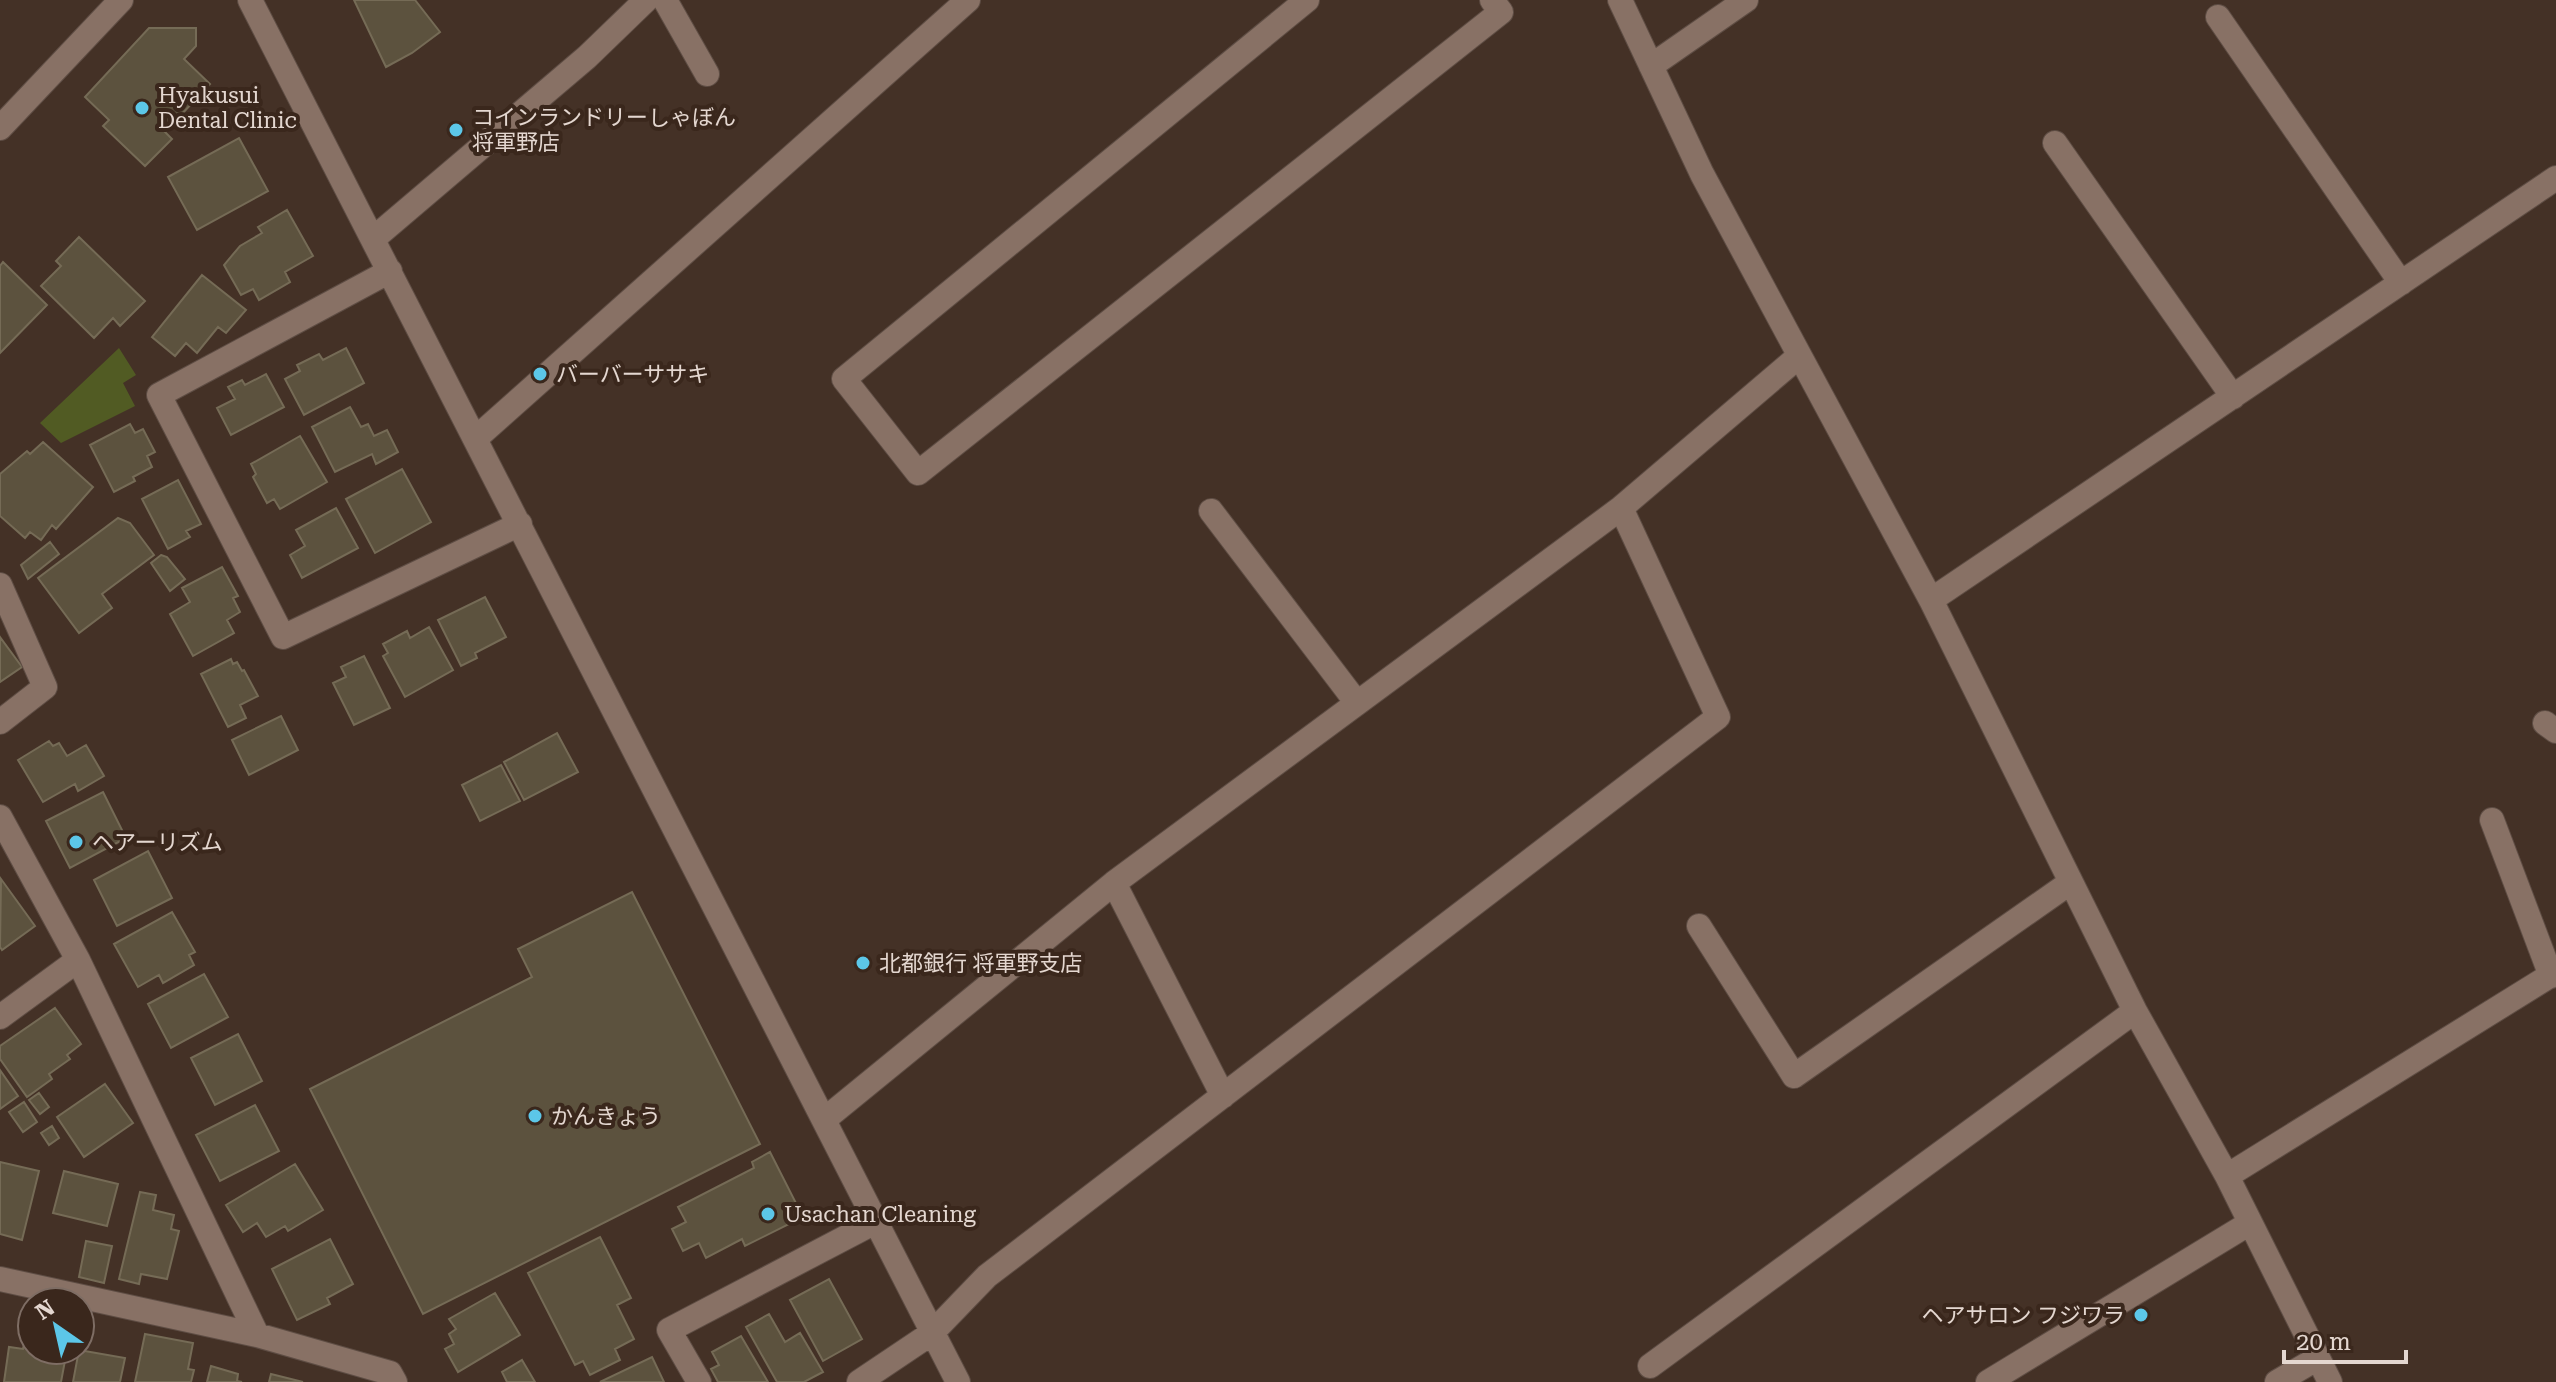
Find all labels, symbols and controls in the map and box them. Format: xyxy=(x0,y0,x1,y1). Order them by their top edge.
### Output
place label: Hyakusui Dental Clinic xyxy=(158,83,297,133)
marker: Hyakusui Dental Clinic xyxy=(133,99,151,117)
place label: コインランドリーしゃぼん 将軍野店 xyxy=(472,105,736,155)
marker: コインランドリーしゃぼん 将軍野店 xyxy=(447,121,465,139)
place label: バーバーササキ xyxy=(556,362,709,387)
marker: バーバーササキ xyxy=(531,365,549,383)
place label: ヘアーリズム xyxy=(92,830,223,855)
marker: ヘアーリズム xyxy=(67,833,85,851)
place label: 北都銀行 将軍野支店 xyxy=(879,951,1083,976)
marker: 北都銀行 将軍野支店 xyxy=(854,954,872,972)
place label: かんきょう xyxy=(551,1104,661,1129)
marker: かんきょう xyxy=(526,1107,544,1125)
place label: Usachan Cleaning xyxy=(784,1202,976,1227)
marker: Usachan Cleaning xyxy=(759,1205,777,1223)
north arrow xyxy=(16,1286,96,1366)
text: N xyxy=(31,1295,59,1325)
place label: ヘアサロン フジワラ xyxy=(1921,1303,2125,1328)
marker: ヘアサロン フジワラ xyxy=(2132,1306,2150,1324)
scale bar xyxy=(2284,1314,2406,1364)
text: 20 m xyxy=(2296,1328,2351,1356)

